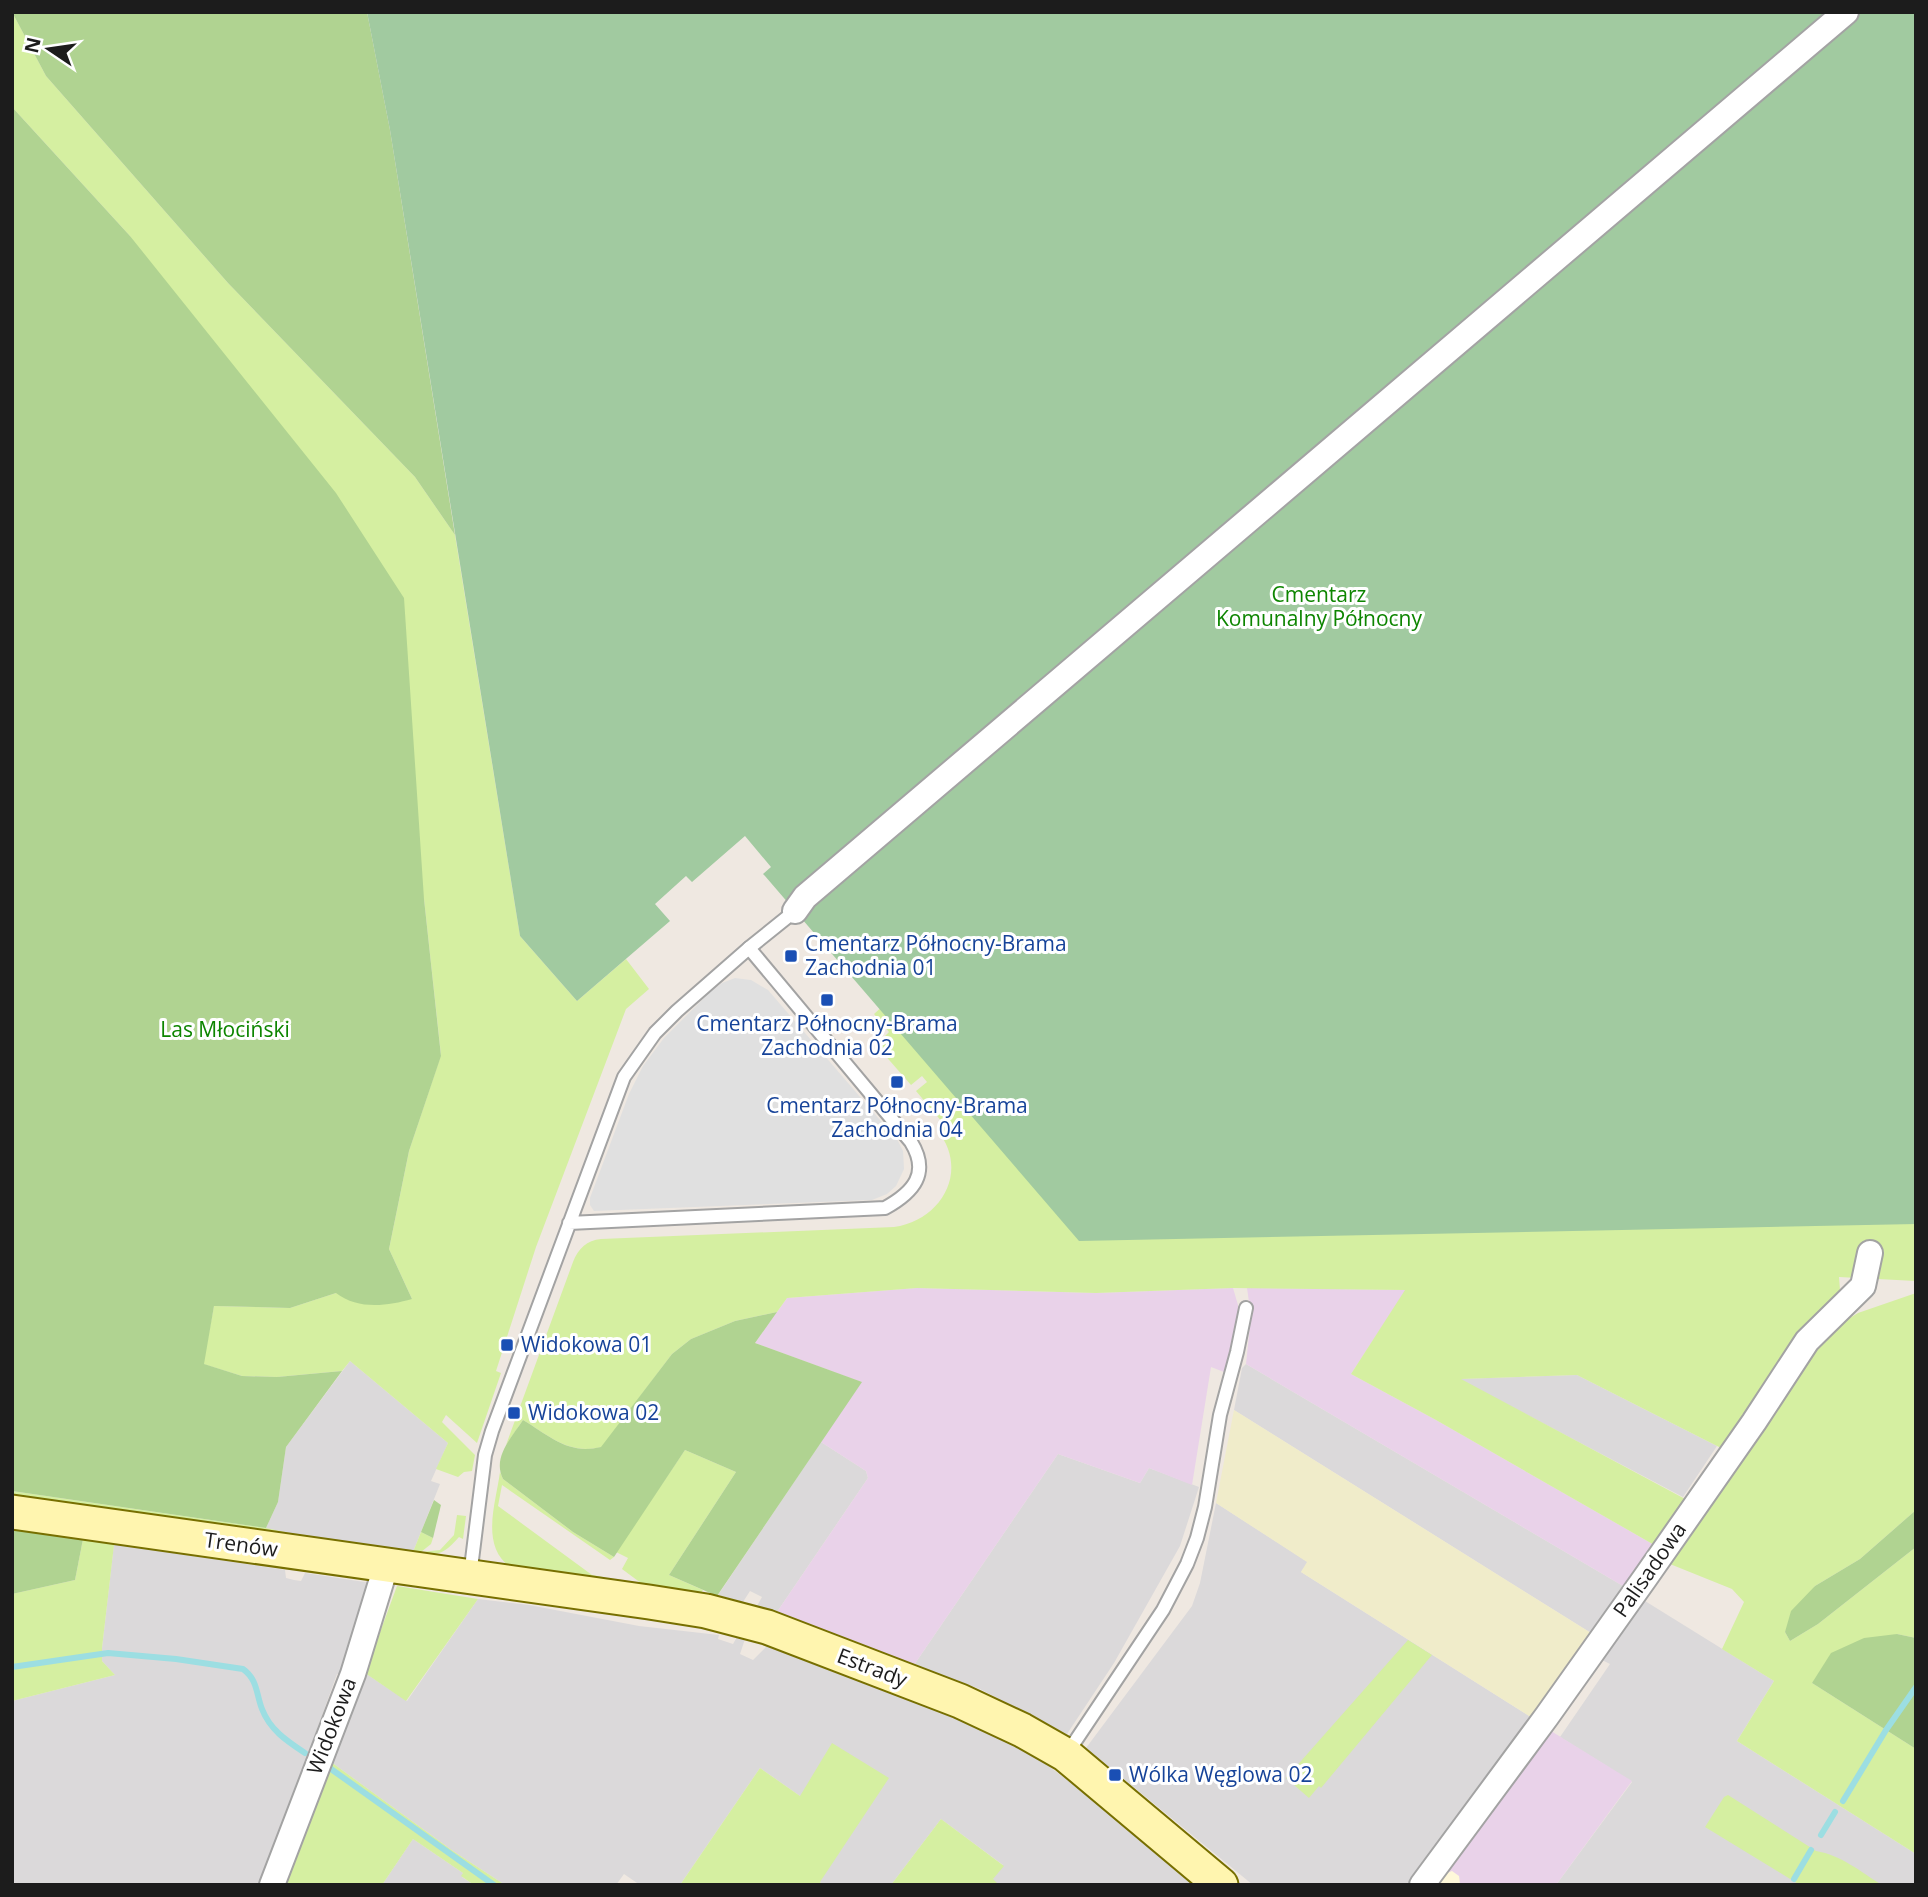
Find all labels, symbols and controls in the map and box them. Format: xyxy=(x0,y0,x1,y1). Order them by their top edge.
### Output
north arrow xyxy=(14,14,84,84)
text: N xyxy=(18,35,47,56)
park label: Cmentarz Komunalny Północny xyxy=(1216,580,1423,632)
place label: Cmentarz Północny-Brama Zachodnia 01 xyxy=(805,929,1067,981)
marker: Cmentarz Północny-Brama Zachodnia 01 xyxy=(783,948,799,964)
marker: Cmentarz Północny-Brama Zachodnia 02 xyxy=(819,992,835,1008)
place label: Cmentarz Północny-Brama Zachodnia 02 xyxy=(696,1009,958,1061)
park label: Las Młociński xyxy=(160,1015,290,1043)
marker: Cmentarz Północny-Brama Zachodnia 04 xyxy=(889,1074,905,1090)
place label: Cmentarz Północny-Brama Zachodnia 04 xyxy=(766,1091,1028,1143)
place label: Widokowa 01 xyxy=(521,1330,652,1358)
marker: Widokowa 01 xyxy=(499,1337,515,1353)
place label: Widokowa 02 xyxy=(528,1398,659,1426)
marker: Widokowa 02 xyxy=(506,1405,522,1421)
street label: Palisadowa xyxy=(1606,1516,1692,1623)
street label: Trenów xyxy=(203,1525,280,1563)
street label: Estrady xyxy=(833,1641,912,1693)
street label: Widokowa xyxy=(300,1673,362,1778)
place label: Wólka Węglowa 02 xyxy=(1129,1760,1312,1788)
marker: Wólka Węglowa 02 xyxy=(1107,1767,1123,1783)

